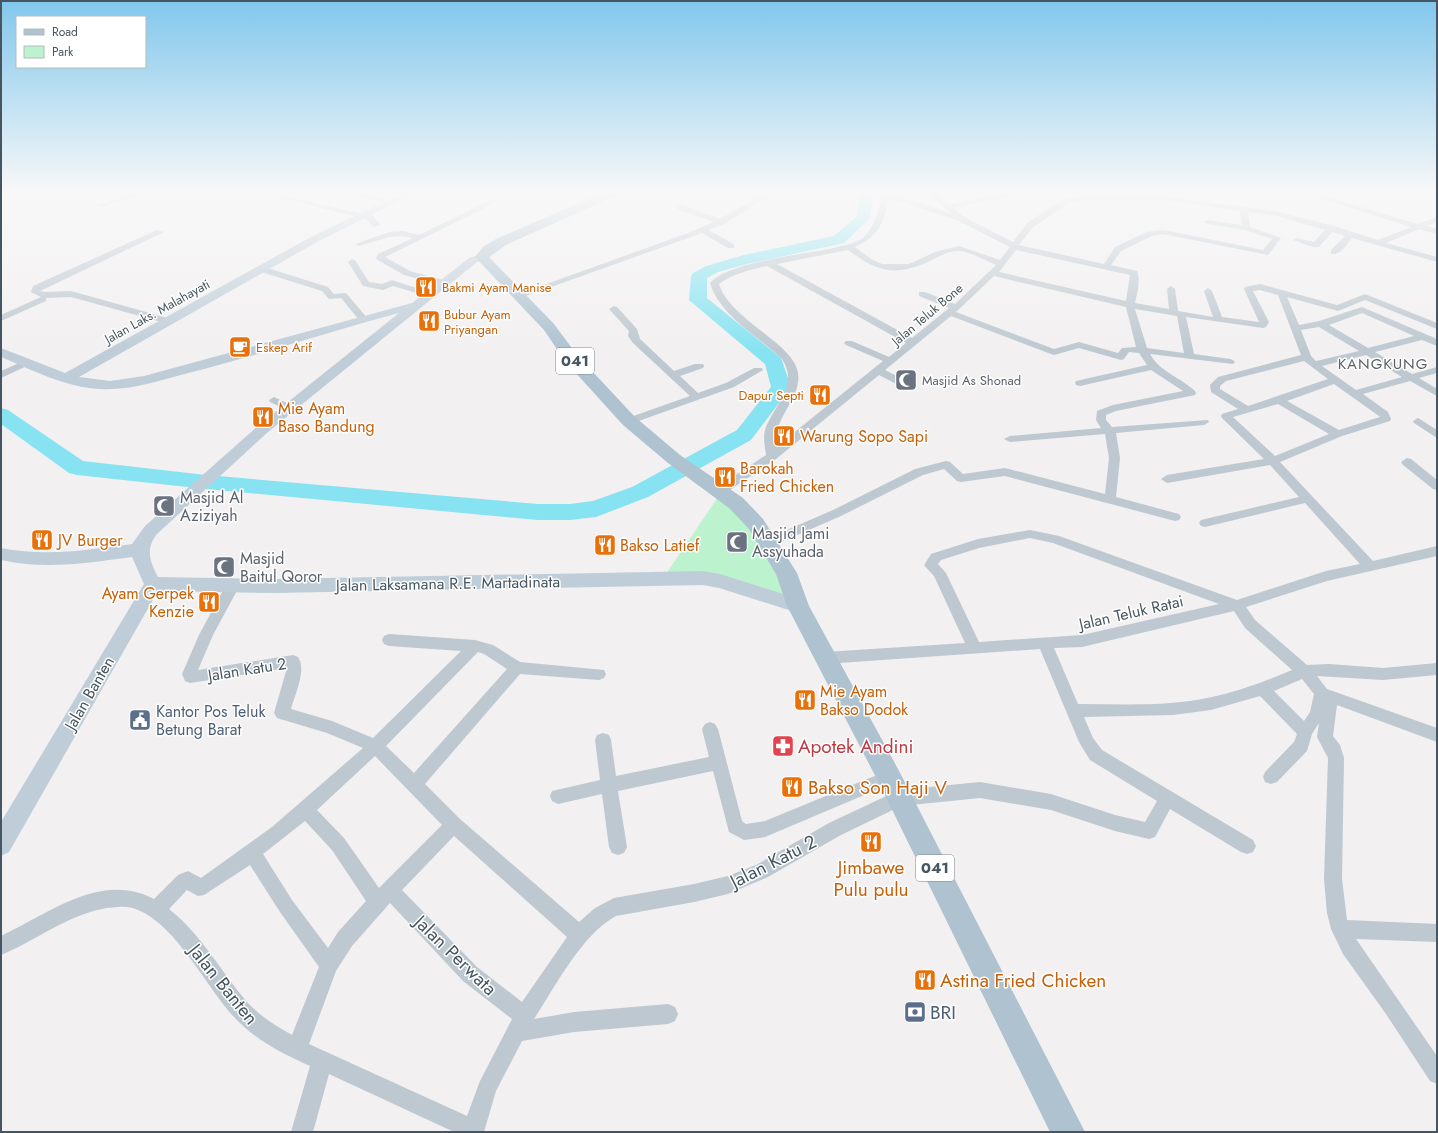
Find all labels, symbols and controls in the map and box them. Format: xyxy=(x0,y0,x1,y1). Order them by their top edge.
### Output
legend xyxy=(16,16,146,68)
text: Road xyxy=(52,23,78,41)
text: Park xyxy=(52,43,74,61)
restaurant icon: Bakmi Ayam Manise xyxy=(413,274,439,300)
street label: Jalan Laks. Malahayati xyxy=(99,275,213,349)
place label: Bakmi Ayam Manise xyxy=(442,278,552,297)
street label: Jalan Teluk Bone xyxy=(886,279,967,351)
place label: Bubur Ayam Priyangan xyxy=(444,305,511,339)
restaurant icon: Bubur Ayam Priyangan xyxy=(416,308,442,334)
cafe icon: Eskep Arif xyxy=(227,334,253,360)
place label: Eskep Arif xyxy=(256,338,312,357)
road number: 041 xyxy=(556,348,594,374)
district label: KANGKUNG xyxy=(1338,353,1428,375)
mosque icon: Masjid As Shonad xyxy=(893,367,919,393)
place label: Masjid As Shonad xyxy=(922,371,1021,390)
restaurant icon: Dapur Septi xyxy=(807,382,833,408)
place label: Dapur Septi xyxy=(739,386,804,405)
place label: Mie Ayam Baso Bandung xyxy=(278,397,375,438)
restaurant icon: Mie Ayam Baso Bandung xyxy=(250,404,276,430)
restaurant icon: Warung Sopo Sapi xyxy=(771,423,797,449)
place label: Warung Sopo Sapi xyxy=(800,425,928,448)
place label: Barokah Fried Chicken xyxy=(740,457,834,498)
restaurant icon: Barokah Fried Chicken xyxy=(712,464,738,490)
place label: Masjid Al Aziziyah xyxy=(180,486,243,527)
mosque icon: Masjid Al Aziziyah xyxy=(151,493,177,519)
place label: Masjid Jami Assyuhada xyxy=(752,522,829,563)
restaurant icon: JV Burger xyxy=(29,527,55,553)
place label: JV Burger xyxy=(56,529,123,552)
mosque icon: Masjid Jami Assyuhada xyxy=(724,529,750,555)
restaurant icon: Bakso Latief xyxy=(592,532,618,558)
place label: Bakso Latief xyxy=(620,534,700,557)
place label: Masjid Baitul Qoror xyxy=(240,547,323,588)
mosque icon: Masjid Baitul Qoror xyxy=(211,554,237,580)
street label: Jalan Laksamana R.E. Martadinata xyxy=(334,570,560,597)
place label: Ayam Gerpek Kenzie xyxy=(102,582,195,623)
restaurant icon: Ayam Gerpek Kenzie xyxy=(196,589,222,615)
street label: Jalan Teluk Ratai xyxy=(1075,589,1186,636)
street label: Jalan Banten xyxy=(58,652,120,736)
street label: Jalan Katu 2 xyxy=(204,652,288,687)
place label: Mie Ayam Bakso Dodok xyxy=(820,680,909,721)
restaurant icon: Mie Ayam Bakso Dodok xyxy=(792,687,818,713)
place label: Kantor Pos Teluk Betung Barat xyxy=(156,700,266,741)
public building icon: Kantor Pos Teluk Betung Barat xyxy=(127,707,153,733)
pharmacy icon: Apotek Andini xyxy=(770,733,796,759)
place label: Apotek Andini xyxy=(798,733,913,760)
restaurant icon: Bakso Son Haji V xyxy=(779,774,805,800)
place label: Bakso Son Haji V xyxy=(808,774,947,801)
street label: Jalan Katu 2 xyxy=(723,828,821,896)
restaurant icon: Jimbawe Pulu pulu xyxy=(858,829,884,855)
place label: Jimbawe Pulu pulu xyxy=(833,854,909,903)
road number: 041 xyxy=(916,855,954,881)
street label: Jalan Perwata xyxy=(406,907,503,1002)
street label: Jalan Banten xyxy=(181,936,265,1030)
restaurant icon: Astina Fried Chicken xyxy=(912,967,938,993)
place label: Astina Fried Chicken xyxy=(940,967,1106,994)
bank icon: BRI xyxy=(902,999,928,1025)
place label: BRI xyxy=(930,999,956,1026)

